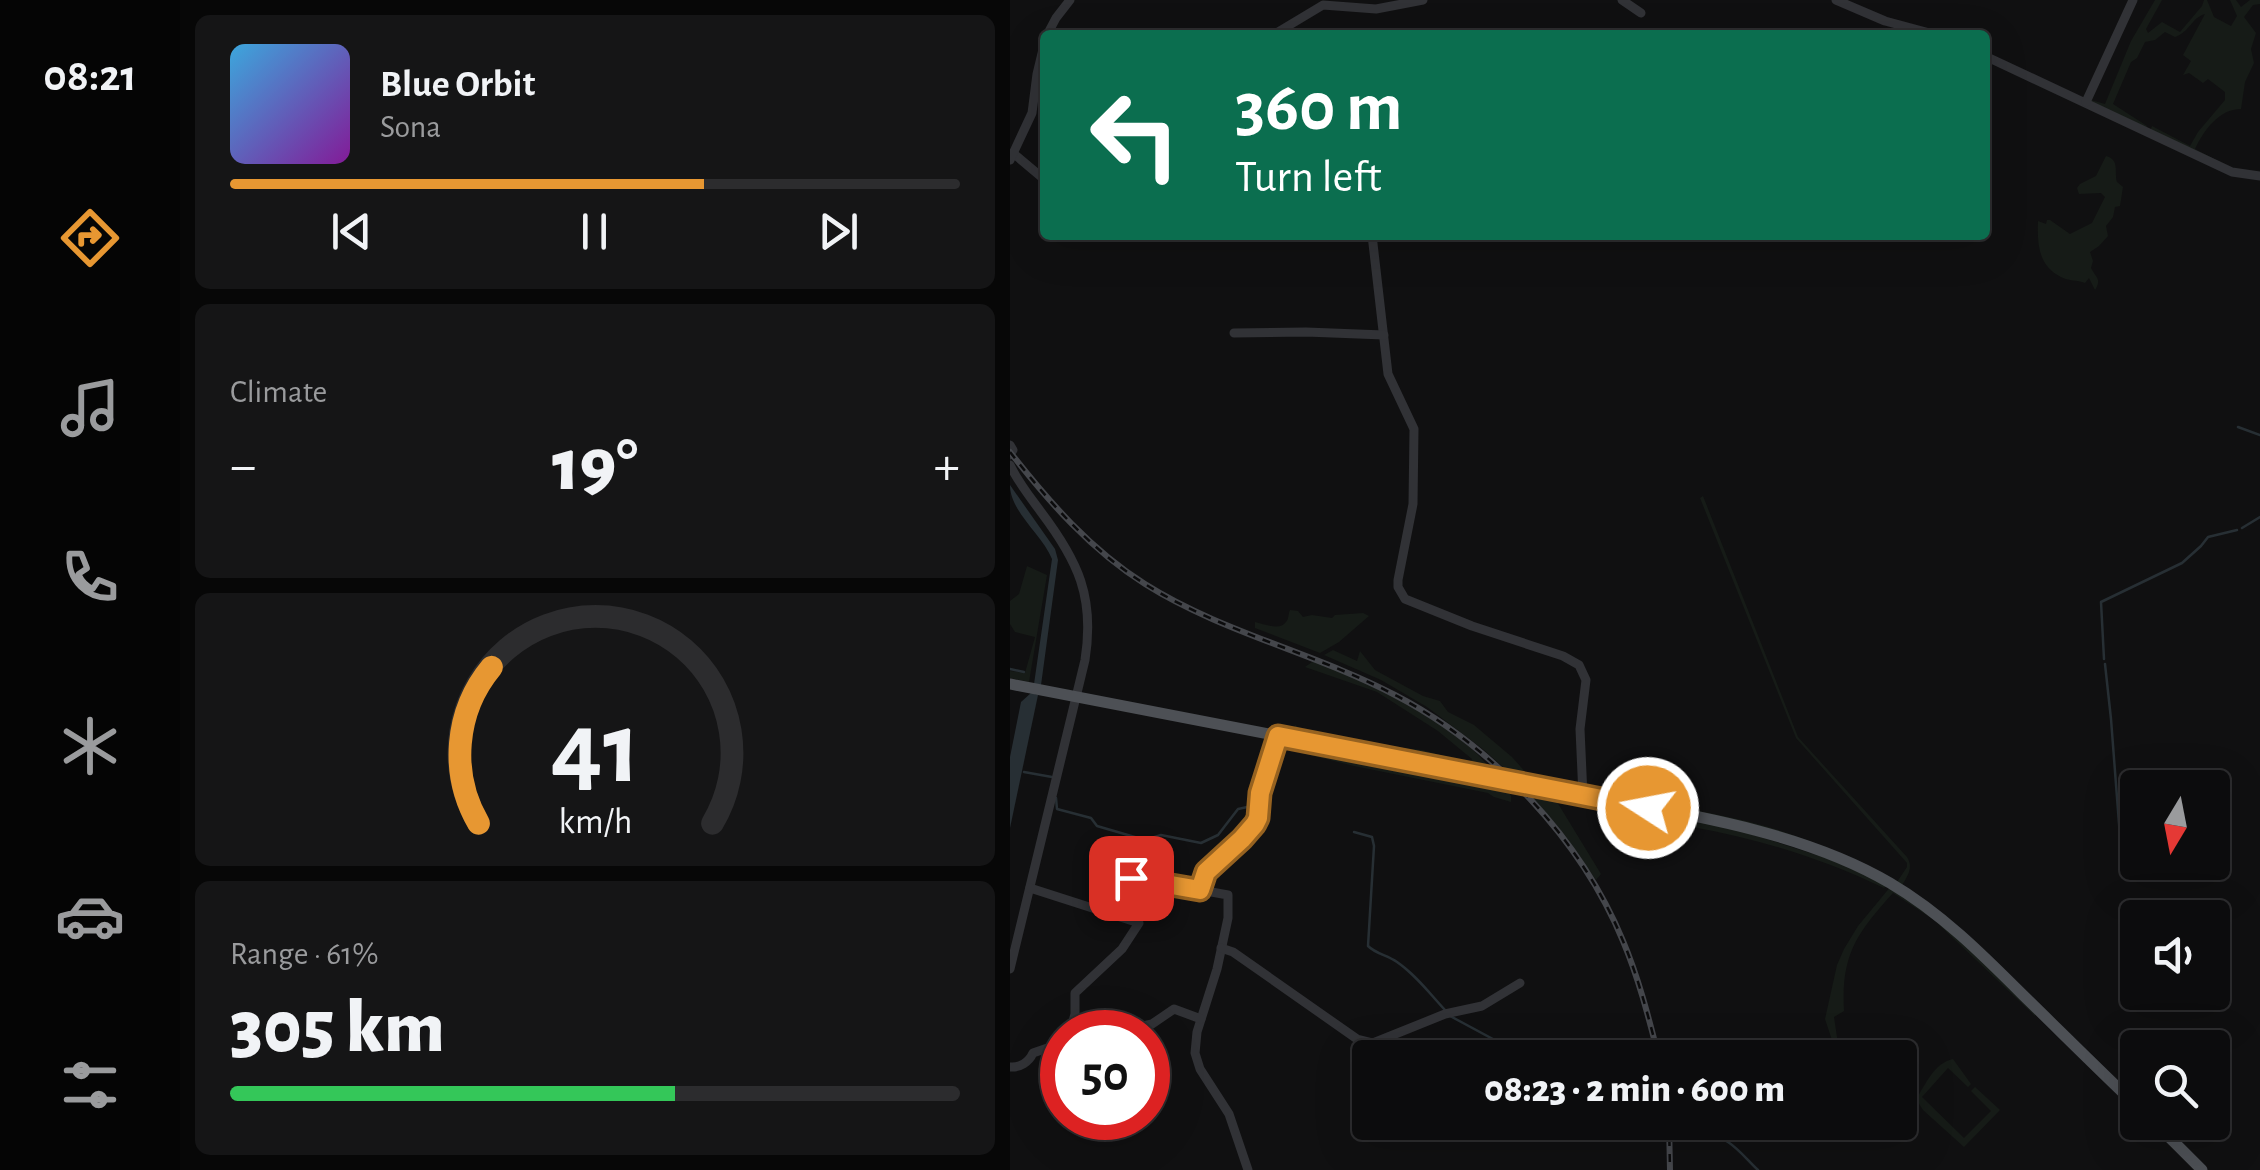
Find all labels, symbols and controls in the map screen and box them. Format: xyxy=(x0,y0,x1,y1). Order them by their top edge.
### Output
text: 08:21 xyxy=(43,54,137,99)
text: Blue Orbit xyxy=(380,66,535,104)
icon: left xyxy=(1070,70,1200,200)
text: 360 m xyxy=(1235,73,1403,143)
text: Sona xyxy=(380,111,441,143)
text: Turn left xyxy=(1235,155,1382,200)
icon: directions xyxy=(55,203,125,273)
icon: previous xyxy=(324,204,379,259)
icon: pause xyxy=(567,204,622,259)
icon: next xyxy=(811,204,866,259)
icon: music xyxy=(55,373,125,443)
text: Climate xyxy=(230,376,327,408)
text: 19° xyxy=(552,429,638,504)
text: − xyxy=(230,439,256,494)
text: + xyxy=(934,439,960,494)
icon: phone xyxy=(55,542,125,612)
text: 41 xyxy=(550,698,640,802)
icon: climate xyxy=(55,711,125,781)
position arrow xyxy=(1596,756,1700,860)
north arrow xyxy=(2120,770,2230,880)
map controls xyxy=(2120,770,2230,1140)
text: km/h xyxy=(558,804,632,840)
pin xyxy=(1089,836,1174,921)
icon: arrive xyxy=(1104,851,1159,906)
icon: car xyxy=(55,881,125,951)
button: sound xyxy=(2120,900,2230,1010)
text: Range · 61% xyxy=(230,938,379,970)
text: 305 km xyxy=(230,991,445,1066)
speed limit sign: 50 xyxy=(1040,1010,1170,1140)
button: search xyxy=(2120,1030,2230,1140)
icon: filters xyxy=(55,1050,125,1120)
text: 08:23 · 2 min · 600 m xyxy=(1484,1071,1785,1109)

